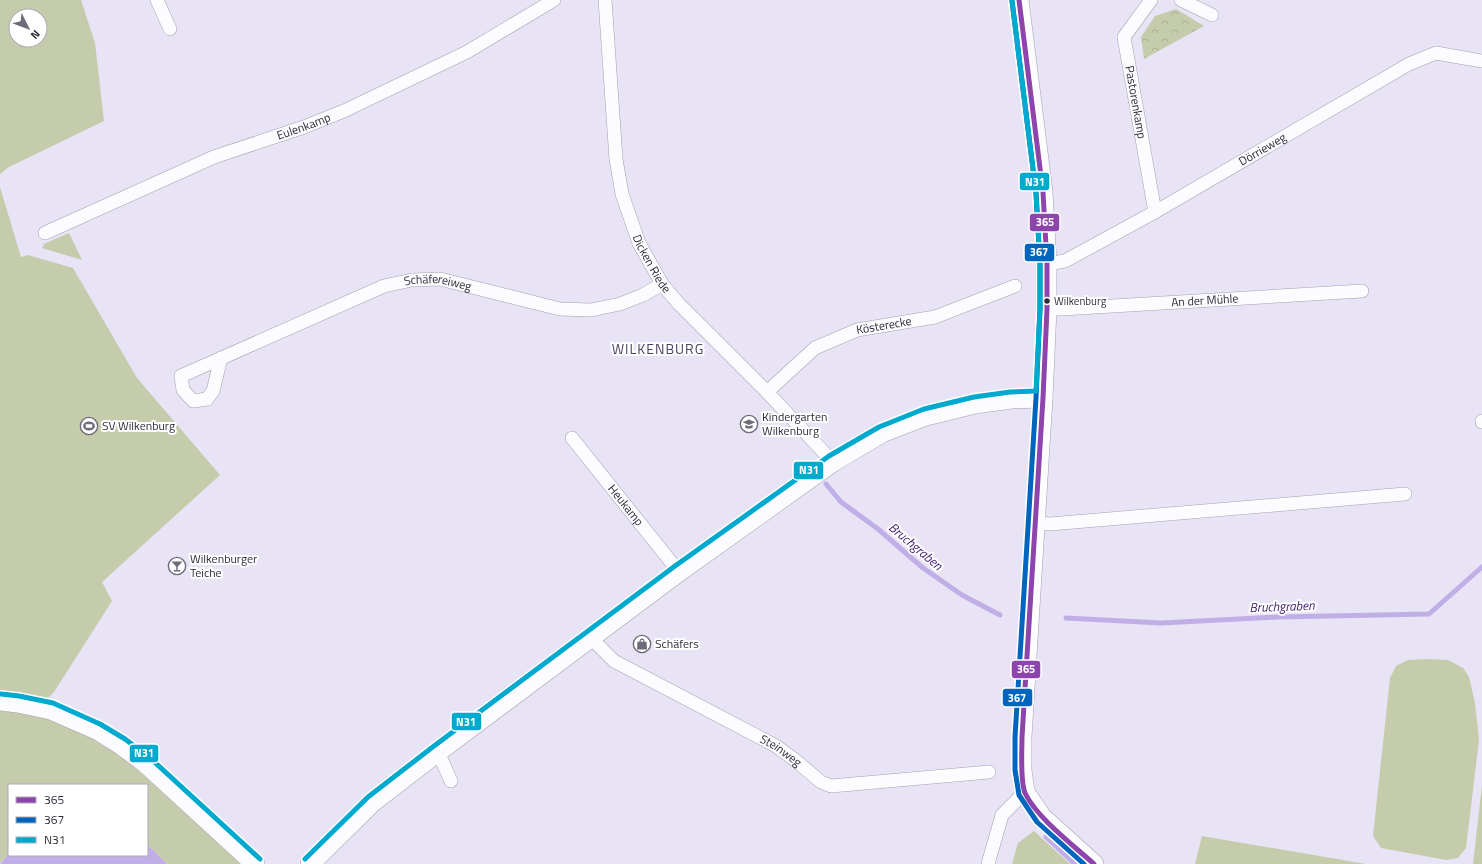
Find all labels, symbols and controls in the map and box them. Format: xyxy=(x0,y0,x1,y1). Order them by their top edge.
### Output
north arrow xyxy=(8,8,48,48)
text: N xyxy=(27,27,44,43)
street label: Pastorenkamp xyxy=(1120,64,1152,140)
street label: Eulenkamp xyxy=(274,107,333,144)
street label: Dörrieweg xyxy=(1235,128,1290,170)
line badge: N31 xyxy=(1019,172,1050,191)
text: N31 xyxy=(1025,174,1045,190)
line badge: 365 xyxy=(1029,213,1060,232)
text: 365 xyxy=(1036,214,1054,230)
street label: Dicken Riede xyxy=(628,232,676,297)
line badge: 367 xyxy=(1024,243,1055,262)
text: 367 xyxy=(1030,244,1048,260)
street label: Schäfereiweg xyxy=(402,269,474,296)
street label: An der Mühle xyxy=(1171,288,1239,311)
place label: Wilkenburg xyxy=(1054,293,1107,309)
marker: Wilkenburg xyxy=(1042,296,1052,306)
street label: Kösterecke xyxy=(855,311,913,339)
district label: WILKENBURG xyxy=(612,338,704,359)
place label: Kindergarten Wilkenburg xyxy=(762,407,827,440)
school or university icon: Kindergarten Wilkenburg xyxy=(739,414,759,434)
sports icon: SV Wilkenburg xyxy=(79,416,99,436)
place label: SV Wilkenburg xyxy=(102,416,175,435)
line badge: N31 xyxy=(793,461,824,480)
text: N31 xyxy=(799,462,819,478)
street label: Heukamp xyxy=(603,480,649,530)
water label: Bruchgraben xyxy=(885,517,948,575)
place label: Wilkenburger Teiche xyxy=(190,549,257,582)
bar icon: Wilkenburger Teiche xyxy=(167,556,187,576)
water label: Bruchgraben xyxy=(1249,595,1316,617)
shop icon: Schäfers xyxy=(632,634,652,654)
place label: Schäfers xyxy=(655,634,699,653)
line badge: 365 xyxy=(1011,660,1041,679)
text: 365 xyxy=(1017,661,1035,677)
line badge: 367 xyxy=(1002,688,1033,707)
text: 367 xyxy=(1008,690,1026,706)
line badge: N31 xyxy=(451,712,482,731)
text: N31 xyxy=(456,714,476,730)
street label: Steinweg xyxy=(757,729,806,771)
line badge: N31 xyxy=(129,744,159,763)
text: N31 xyxy=(134,745,154,761)
legend xyxy=(8,784,148,856)
text: 365 xyxy=(44,790,64,809)
text: 367 xyxy=(44,810,64,829)
text: N31 xyxy=(44,830,66,849)

